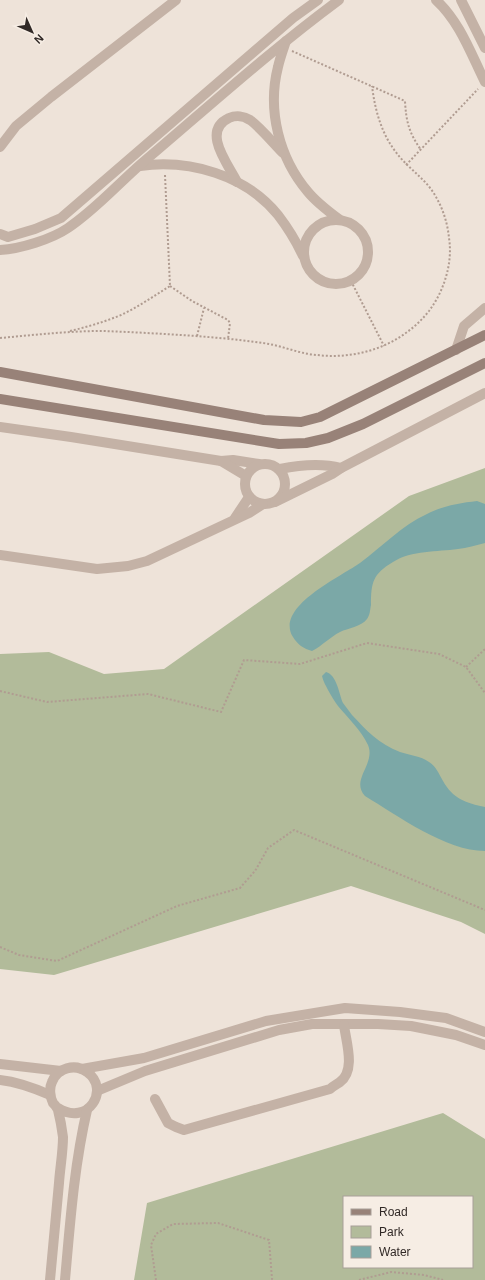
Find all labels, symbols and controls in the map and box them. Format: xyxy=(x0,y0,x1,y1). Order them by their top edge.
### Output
north arrow xyxy=(12,12,52,52)
text: N xyxy=(32,32,46,46)
legend xyxy=(343,1196,473,1268)
text: Road xyxy=(379,1205,408,1219)
text: Park xyxy=(379,1225,405,1239)
text: Water xyxy=(379,1245,411,1259)

